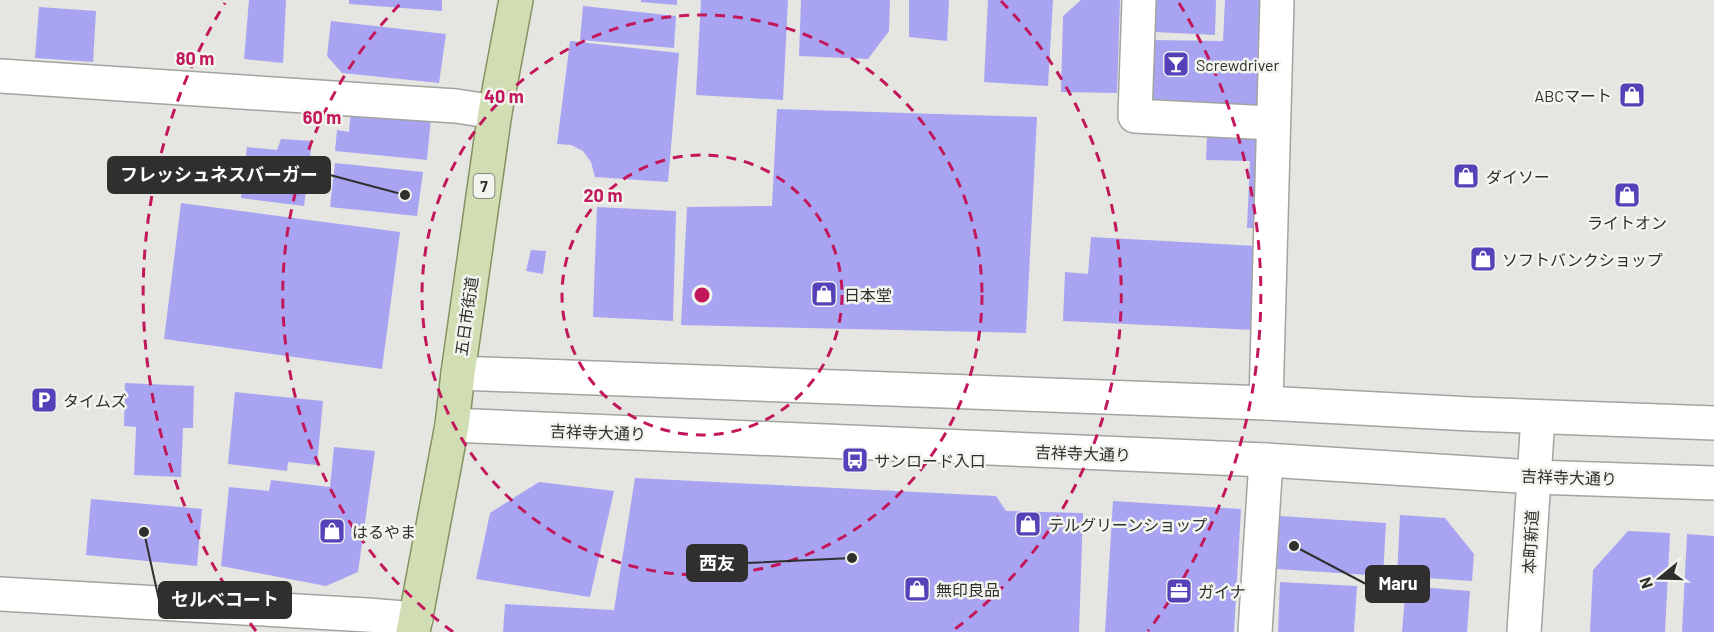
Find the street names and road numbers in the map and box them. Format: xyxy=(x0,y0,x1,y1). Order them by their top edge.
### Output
road number: 7 xyxy=(474,174,494,198)
street label: 五日市街道 xyxy=(451,275,481,357)
street label: 吉祥寺大通り xyxy=(550,421,646,443)
street label: 吉祥寺大通り xyxy=(1035,442,1131,464)
street label: 吉祥寺大通り xyxy=(1521,466,1617,488)
street label: 本町新道 xyxy=(1519,510,1541,574)

